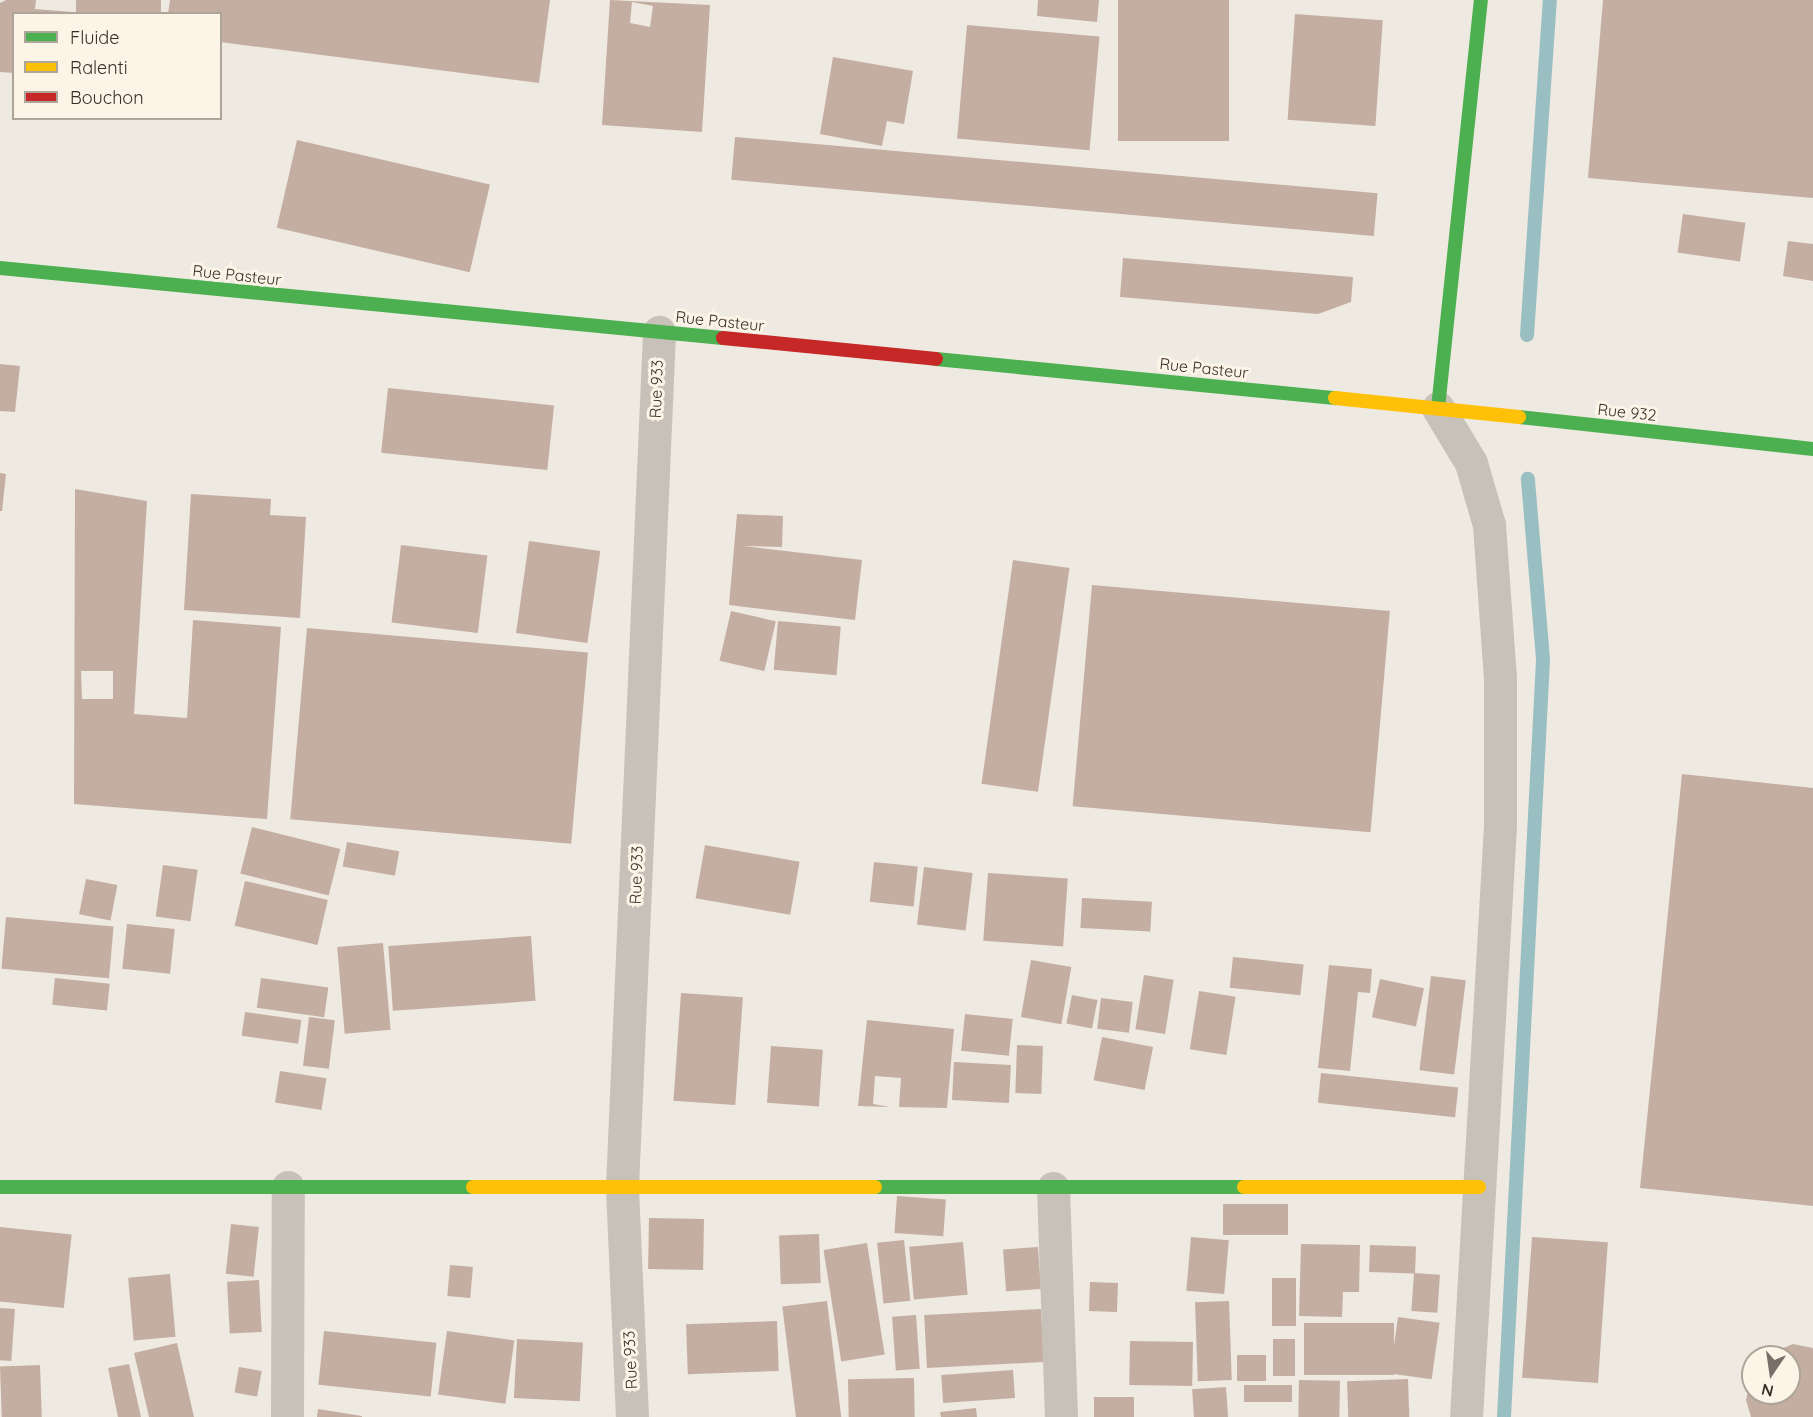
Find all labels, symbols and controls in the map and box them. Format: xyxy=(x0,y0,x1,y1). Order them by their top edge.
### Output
legend xyxy=(12,12,222,120)
text: Fluide xyxy=(70,26,119,49)
text: Ralenti xyxy=(70,56,128,79)
text: Bouchon xyxy=(70,86,144,109)
street label: Rue Pasteur xyxy=(192,261,282,289)
street label: Rue Pasteur xyxy=(675,307,765,335)
street label: Rue Pasteur xyxy=(1159,354,1249,382)
street label: Rue 933 xyxy=(645,359,667,419)
street label: Rue 932 xyxy=(1597,399,1657,425)
street label: Rue 933 xyxy=(625,845,647,905)
street label: Rue 933 xyxy=(619,1330,641,1390)
north arrow xyxy=(1741,1345,1801,1405)
text: N xyxy=(1759,1380,1775,1402)

